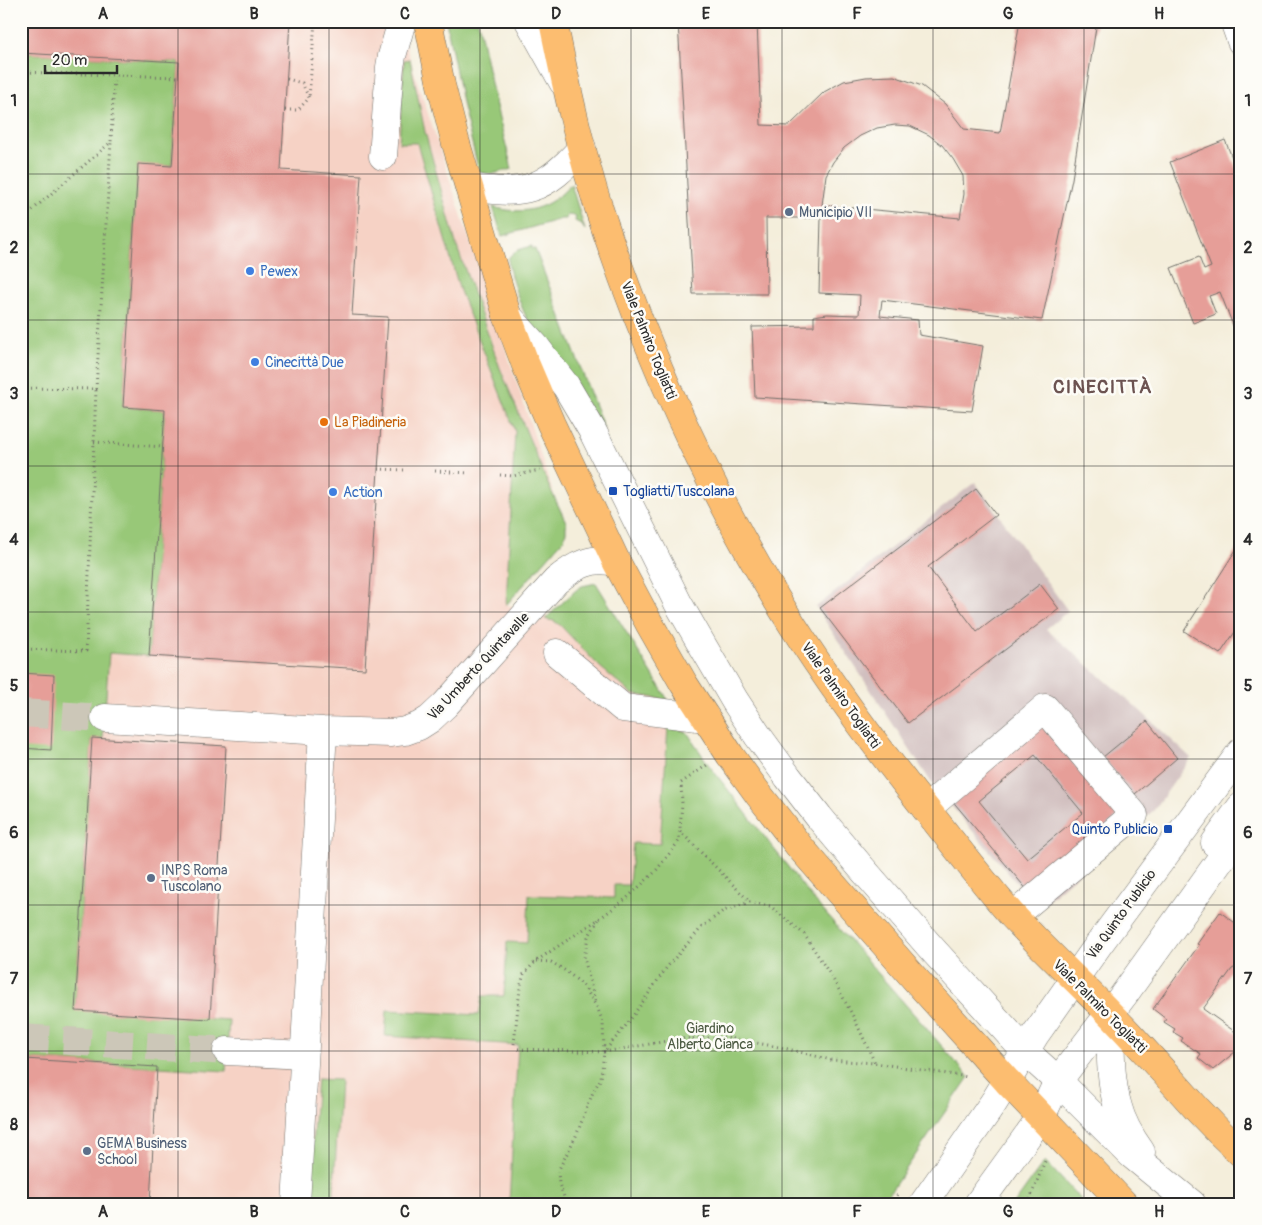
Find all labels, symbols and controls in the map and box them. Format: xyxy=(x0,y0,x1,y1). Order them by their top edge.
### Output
text: A xyxy=(98,4,109,24)
text: B xyxy=(249,4,259,24)
text: C xyxy=(400,4,410,24)
text: D xyxy=(551,4,561,24)
text: E xyxy=(702,4,711,24)
text: F xyxy=(852,4,862,24)
text: G xyxy=(1003,4,1014,24)
text: H xyxy=(1154,4,1164,24)
scale bar xyxy=(45,42,118,74)
text: 20 m xyxy=(52,51,87,70)
text: 1 xyxy=(11,91,17,111)
text: 1 xyxy=(1245,91,1251,111)
place label: Municipio VII xyxy=(799,204,872,221)
marker: Municipio VII xyxy=(783,206,795,218)
text: 2 xyxy=(10,238,19,258)
text: 2 xyxy=(1244,238,1253,258)
place label: Pewex xyxy=(260,263,298,280)
marker: Pewex xyxy=(244,265,256,277)
street label: Viale Palmiro Togliatti xyxy=(617,279,680,402)
place label: Cinecittà Due xyxy=(265,354,344,371)
marker: Cinecittà Due xyxy=(249,356,261,368)
district label: CINECITTÀ xyxy=(1053,375,1153,399)
text: 3 xyxy=(10,384,19,404)
text: 3 xyxy=(1244,384,1253,404)
place label: La Piadineria xyxy=(334,414,406,431)
marker: La Piadineria xyxy=(318,416,330,428)
place label: Togliatti/Tuscolana xyxy=(623,483,735,500)
place label: Action xyxy=(343,484,383,501)
marker: Togliatti/Tuscolana xyxy=(607,485,619,497)
marker: Action xyxy=(327,486,339,498)
text: 4 xyxy=(9,530,19,550)
text: 4 xyxy=(1243,530,1253,550)
street label: Via Umberto Quintavalle xyxy=(424,609,533,724)
street label: Viale Palmiro Togliatti xyxy=(798,639,884,752)
text: 5 xyxy=(10,676,19,696)
text: 5 xyxy=(1244,676,1253,696)
place label: Quinto Publicio xyxy=(1071,821,1158,838)
text: 6 xyxy=(9,823,19,843)
marker: Quinto Publicio xyxy=(1162,823,1174,835)
text: 6 xyxy=(1243,823,1253,843)
place label: INPS Roma Tuscolano xyxy=(161,862,228,895)
street label: Via Quinto Publicio xyxy=(1083,866,1160,963)
marker: INPS Roma Tuscolano xyxy=(145,872,157,884)
street label: Viale Palmiro Togliatti xyxy=(1049,956,1150,1057)
text: 7 xyxy=(10,969,19,989)
text: 7 xyxy=(1244,969,1253,989)
park label: Giardino Alberto Cianca xyxy=(667,1020,753,1053)
text: 8 xyxy=(10,1115,18,1135)
text: 8 xyxy=(1244,1115,1252,1135)
place label: GEMA Business School xyxy=(97,1135,187,1168)
marker: GEMA Business School xyxy=(81,1145,93,1157)
text: A xyxy=(98,1202,109,1222)
text: B xyxy=(249,1202,259,1222)
text: C xyxy=(400,1202,410,1222)
text: D xyxy=(551,1202,561,1222)
text: E xyxy=(702,1202,711,1222)
text: F xyxy=(852,1202,862,1222)
text: G xyxy=(1003,1202,1014,1222)
text: H xyxy=(1154,1202,1164,1222)

